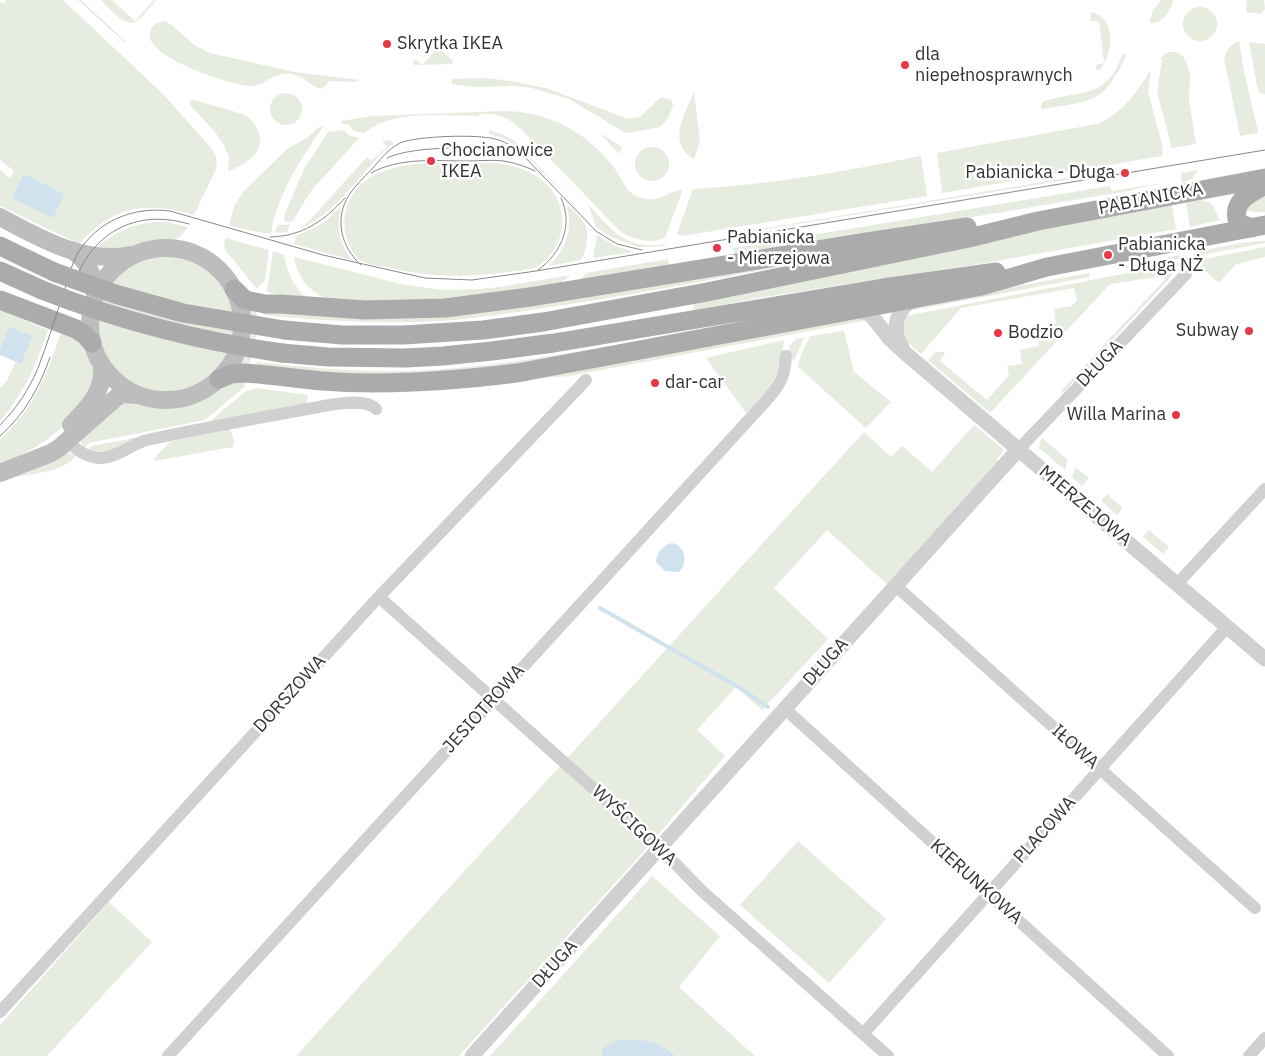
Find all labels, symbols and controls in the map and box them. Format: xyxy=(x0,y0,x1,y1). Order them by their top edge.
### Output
place label: Skrytka IKEA xyxy=(397,33,503,55)
marker: Skrytka IKEA xyxy=(381,38,393,50)
place label: dla niepełnosprawnych xyxy=(915,44,1073,86)
marker: dla niepełnosprawnych xyxy=(899,59,911,71)
place label: Chocianowice IKEA xyxy=(441,140,553,182)
marker: Chocianowice IKEA xyxy=(425,155,437,167)
place label: Pabianicka - Długa xyxy=(965,162,1115,184)
marker: Pabianicka - Długa xyxy=(1119,167,1131,179)
street label: PABIANICKA xyxy=(1097,178,1205,220)
place label: Pabianicka - Mierzejowa xyxy=(727,227,830,270)
place label: Pabianicka - Długa NŻ xyxy=(1118,234,1206,276)
marker: Pabianicka - Mierzejowa xyxy=(711,242,723,254)
marker: Pabianicka - Długa NŻ xyxy=(1102,249,1114,261)
place label: Subway xyxy=(1176,320,1239,342)
place label: Bodzio xyxy=(1008,322,1063,344)
marker: Subway xyxy=(1243,325,1255,337)
marker: Bodzio xyxy=(992,327,1004,339)
street label: DŁUGA xyxy=(1072,336,1128,392)
place label: dar-car xyxy=(665,372,724,394)
marker: dar-car xyxy=(649,377,661,389)
place label: Willa Marina xyxy=(1067,404,1166,426)
marker: Willa Marina xyxy=(1170,409,1182,421)
street label: MIERZEJOWA xyxy=(1034,461,1136,551)
street label: DŁUGA xyxy=(799,634,853,690)
street label: DORSZOWA xyxy=(249,651,331,737)
street label: JESIOTROWA xyxy=(439,660,529,758)
street label: IŁOWA xyxy=(1047,720,1103,774)
street label: WYŚCIGOWA xyxy=(587,781,681,871)
street label: PLACOWA xyxy=(1009,792,1081,868)
street label: KIERUNKOWA xyxy=(925,835,1027,929)
street label: DŁUGA xyxy=(528,936,582,992)

